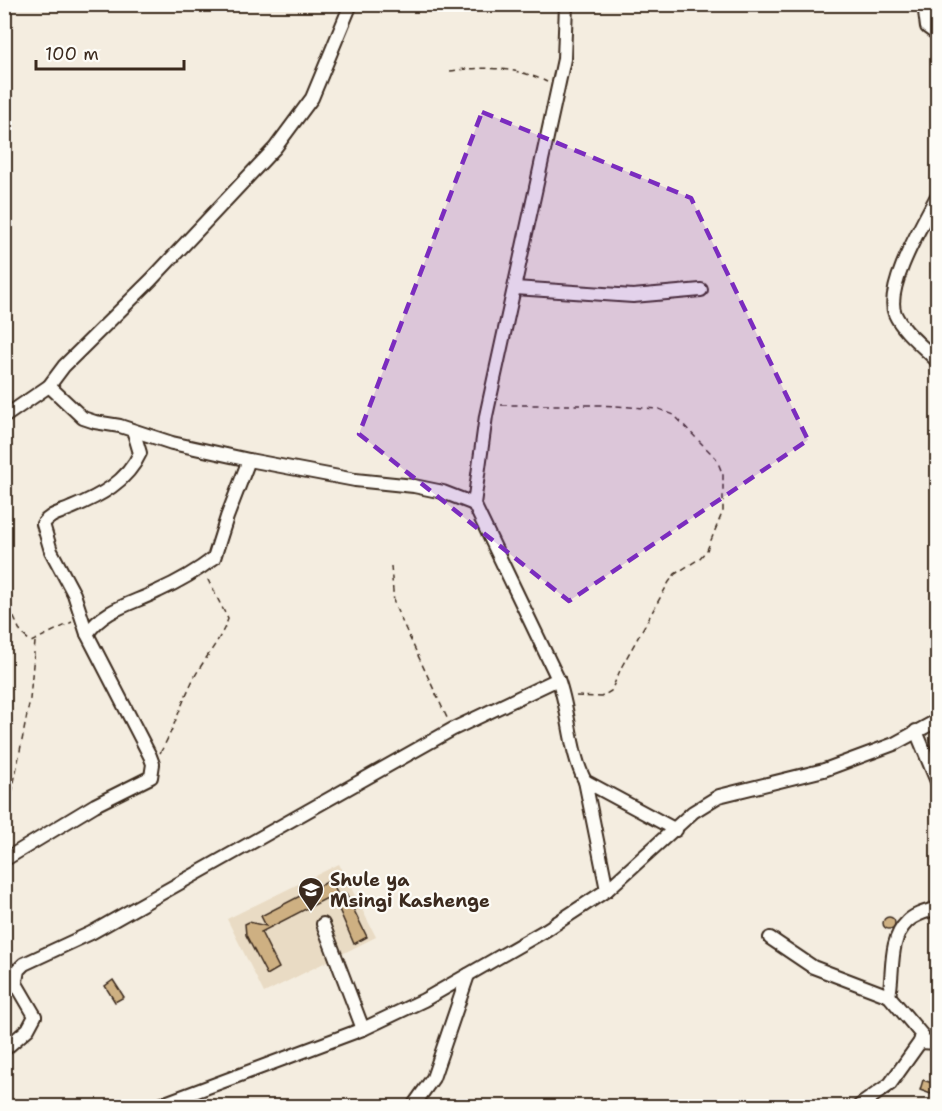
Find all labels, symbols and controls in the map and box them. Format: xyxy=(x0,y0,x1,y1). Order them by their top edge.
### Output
scale bar xyxy=(36,33,184,71)
text: 100 m xyxy=(45,42,99,66)
place label: Shule ya Msingi Kashenge xyxy=(330,868,490,913)
school or university icon: Shule ya Msingi Kashenge xyxy=(296,875,326,913)

